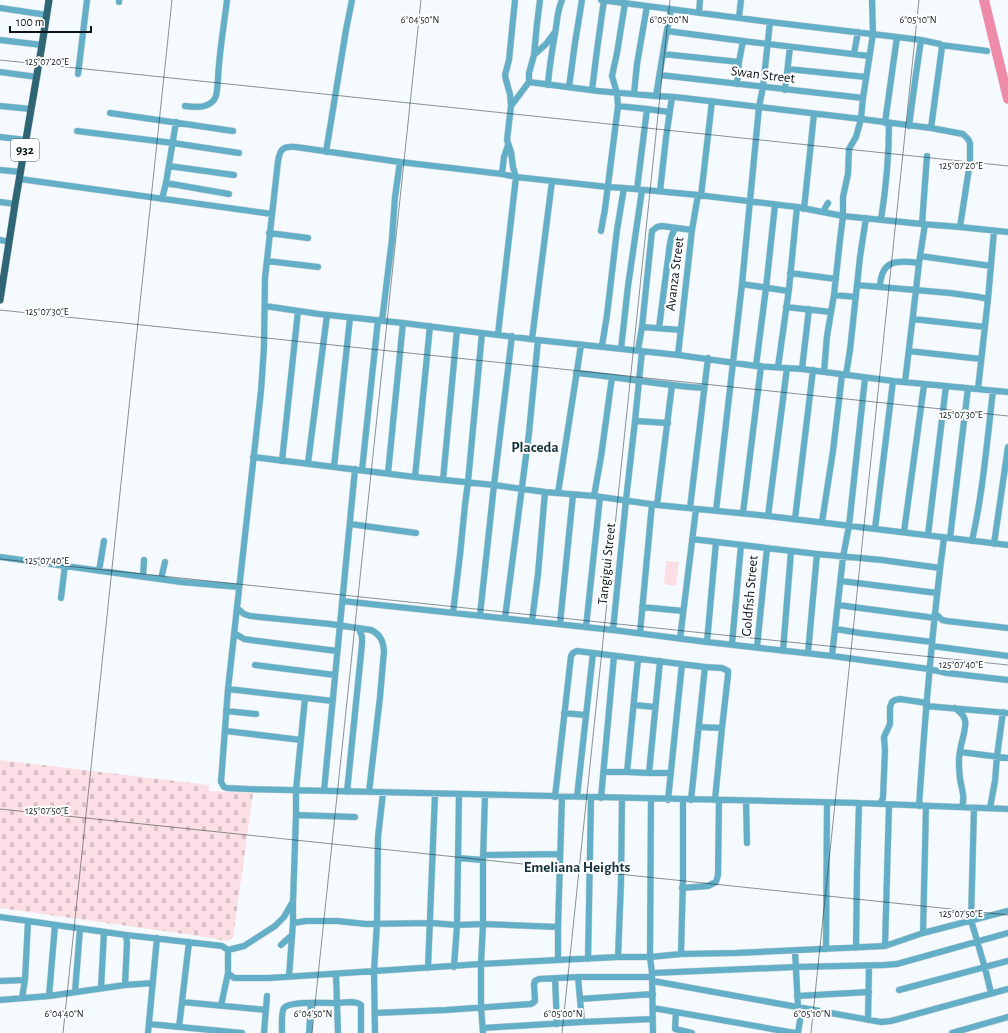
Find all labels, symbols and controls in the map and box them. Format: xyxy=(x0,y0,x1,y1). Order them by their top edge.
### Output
scale bar xyxy=(10,8,91,34)
text: 6°04'50"N xyxy=(401,15,439,25)
text: 6°05'00"N xyxy=(650,15,688,25)
text: 6°05'10"N xyxy=(899,15,937,25)
text: 100 m xyxy=(16,16,44,28)
text: 125°07'20"E xyxy=(25,57,69,67)
street label: Swan Street xyxy=(730,64,796,86)
road number: 932 xyxy=(11,139,39,161)
text: 125°07'20"E xyxy=(939,161,983,171)
street label: Avanza Street xyxy=(664,236,687,312)
text: 125°07'30"E xyxy=(25,307,69,317)
text: 125°07'30"E xyxy=(939,410,983,420)
district label: Placeda xyxy=(511,440,559,455)
street label: Tangigui Street xyxy=(596,522,618,606)
street label: Goldfish Street xyxy=(739,554,761,637)
text: 125°07'40"E xyxy=(25,556,69,566)
text: 125°07'40"E xyxy=(939,660,983,670)
text: 125°07'50"E xyxy=(25,806,69,816)
district label: Emeliana Heights xyxy=(524,860,630,875)
text: 125°07'50"E xyxy=(939,909,983,919)
text: 6°04'40"N xyxy=(44,1009,84,1019)
text: 6°04'50"N xyxy=(294,1009,332,1019)
text: 6°05'00"N xyxy=(544,1009,582,1019)
text: 6°05'10"N xyxy=(793,1009,831,1019)

